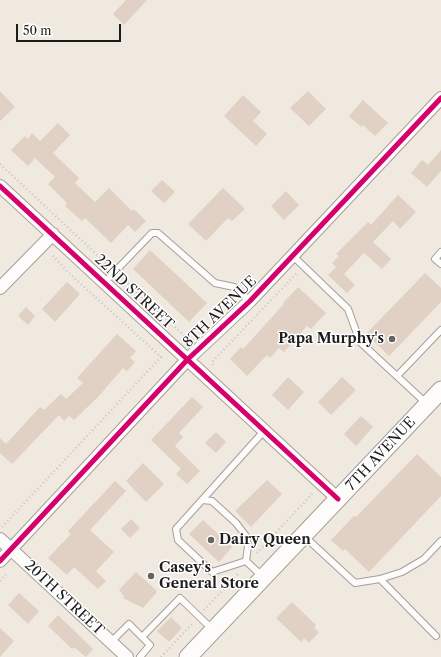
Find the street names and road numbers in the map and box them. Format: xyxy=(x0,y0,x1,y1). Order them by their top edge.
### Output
street label: 22ND STREET xyxy=(91,251,177,333)
street label: 8TH AVENUE xyxy=(180,273,260,351)
street label: 7TH AVENUE xyxy=(343,414,419,494)
street label: 20TH STREET xyxy=(21,557,107,639)

